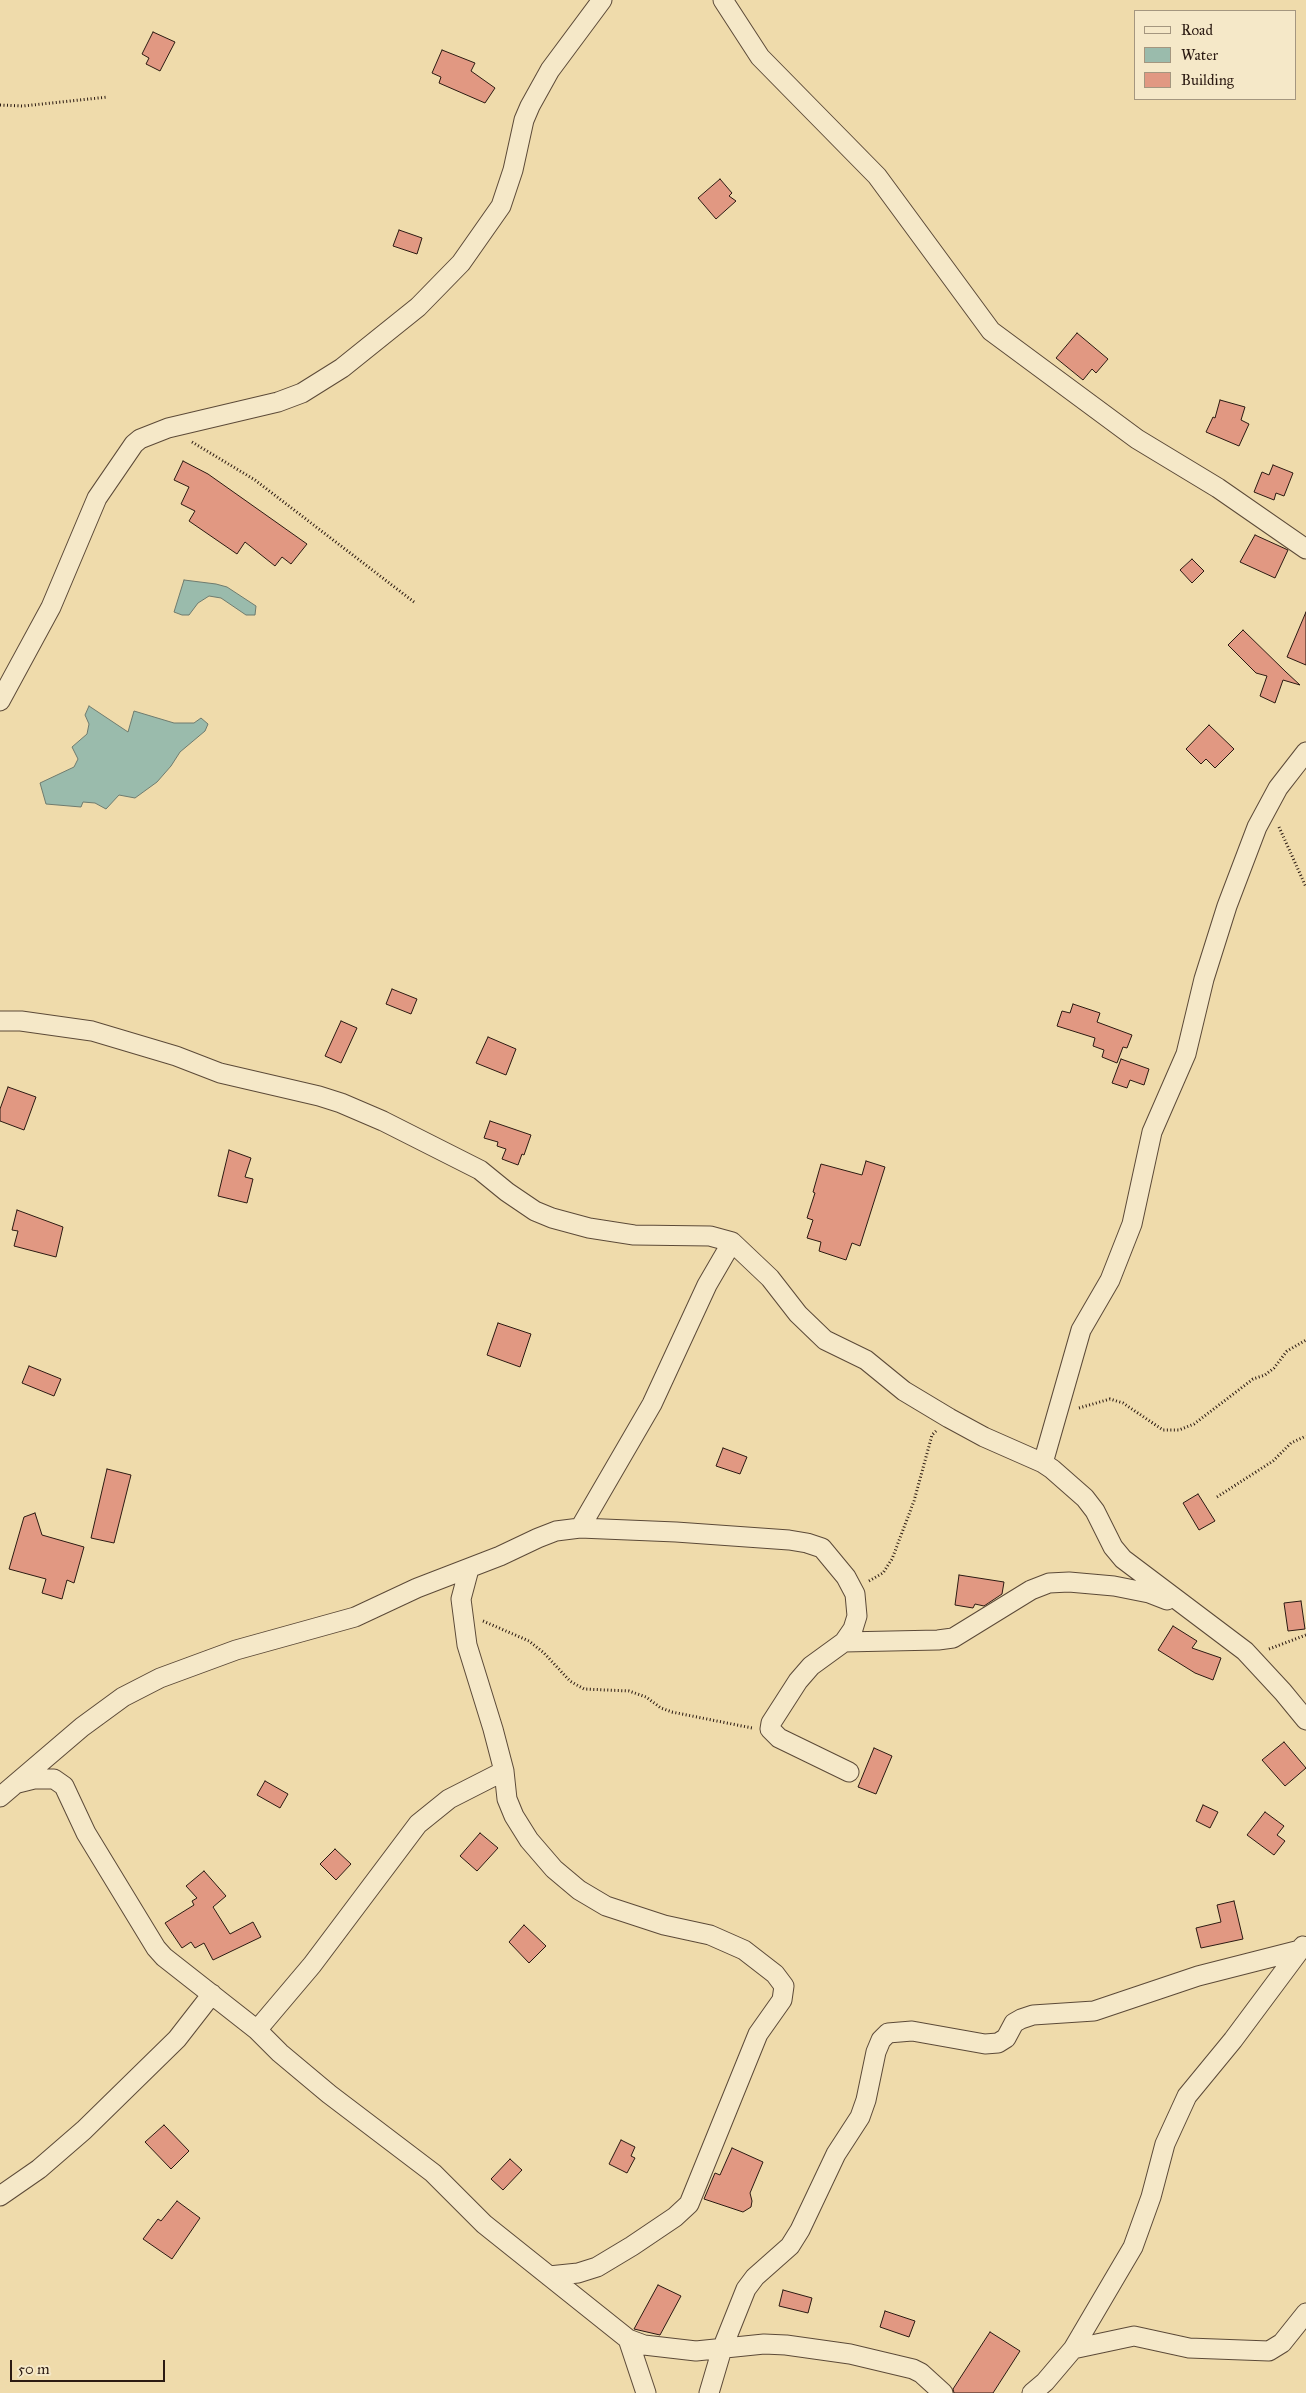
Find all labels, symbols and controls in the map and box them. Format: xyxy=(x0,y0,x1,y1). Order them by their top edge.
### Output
legend xyxy=(1134,10,1296,100)
text: Road xyxy=(1181,21,1213,39)
text: Water xyxy=(1181,46,1218,64)
text: Building xyxy=(1181,71,1234,89)
scale bar xyxy=(12,2350,168,2382)
text: 50 m xyxy=(18,2360,50,2378)

